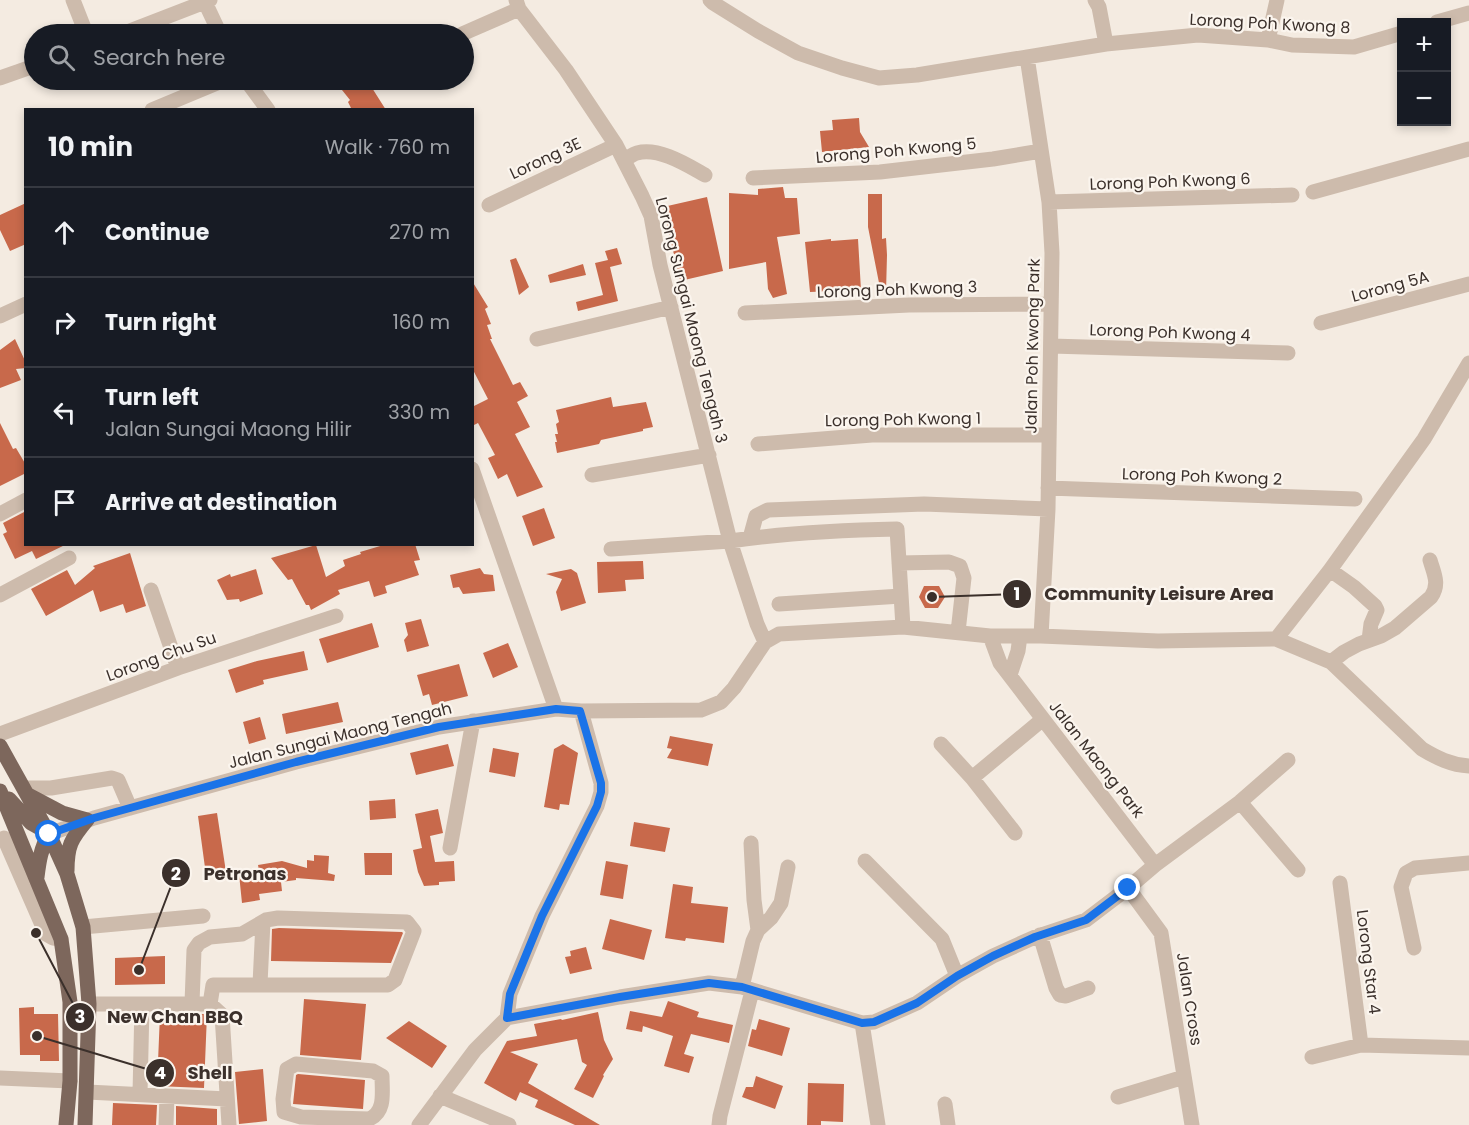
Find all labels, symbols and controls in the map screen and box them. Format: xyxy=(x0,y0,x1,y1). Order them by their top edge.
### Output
street label: Lorong Poh Kwong 8 xyxy=(1189,8,1351,39)
map controls xyxy=(1397,18,1451,126)
button: + xyxy=(1397,18,1451,72)
search box xyxy=(24,24,474,90)
icon: search xyxy=(45,41,78,74)
text: Search here xyxy=(93,42,226,73)
button: − xyxy=(1397,72,1451,126)
text: 10 min xyxy=(48,129,133,165)
street label: Lorong 3E xyxy=(506,132,585,185)
street label: Lorong Poh Kwong 5 xyxy=(815,132,977,169)
text: Walk · 760 m xyxy=(325,133,450,161)
street label: Lorong Poh Kwong 6 xyxy=(1089,167,1251,196)
street label: Lorong Sungai Maong Tengah 3 xyxy=(650,195,733,446)
icon: ahead xyxy=(48,216,81,249)
text: Continue xyxy=(105,217,209,248)
text: 270 m xyxy=(389,218,450,246)
street label: Jalan Poh Kwong Park xyxy=(1019,257,1046,434)
street label: Lorong 5A xyxy=(1349,265,1432,308)
street label: Lorong Poh Kwong 3 xyxy=(816,275,978,304)
icon: right xyxy=(48,306,81,339)
text: Turn right xyxy=(105,307,216,338)
text: 160 m xyxy=(392,308,450,336)
street label: Lorong Poh Kwong 4 xyxy=(1089,318,1251,347)
text: Turn left xyxy=(105,382,199,413)
icon: left xyxy=(48,396,81,429)
text: 330 m xyxy=(388,398,450,426)
street label: Lorong Poh Kwong 1 xyxy=(825,407,981,432)
text: Jalan Sungai Maong Hilir xyxy=(105,415,352,443)
street label: Lorong Poh Kwong 2 xyxy=(1122,462,1282,491)
icon: arrive xyxy=(48,486,81,519)
text: Arrive at destination xyxy=(105,487,337,518)
callout: Community Leisure Area xyxy=(1002,576,1286,612)
text: 1 xyxy=(1014,581,1020,606)
text: Community Leisure Area xyxy=(1044,581,1274,606)
street label: Lorong Chu Su xyxy=(103,626,219,687)
street label: Jalan Maong Park xyxy=(1044,696,1150,823)
street label: Jalan Sungai Maong Tengah xyxy=(226,697,454,774)
route start xyxy=(35,820,61,846)
callout: Petronas xyxy=(161,855,298,891)
text: 2 xyxy=(171,861,181,886)
text: Petronas xyxy=(203,861,287,886)
route end xyxy=(1114,874,1140,900)
street label: Lorong Star 4 xyxy=(1351,909,1386,1016)
street label: Jalan Cross xyxy=(1171,951,1208,1047)
callout: New Chan BBQ xyxy=(65,999,255,1035)
text: 3 xyxy=(75,1004,85,1029)
text: New Chan BBQ xyxy=(107,1004,243,1029)
callout: Shell xyxy=(145,1055,244,1091)
text: 4 xyxy=(154,1060,166,1085)
text: Shell xyxy=(188,1060,232,1085)

